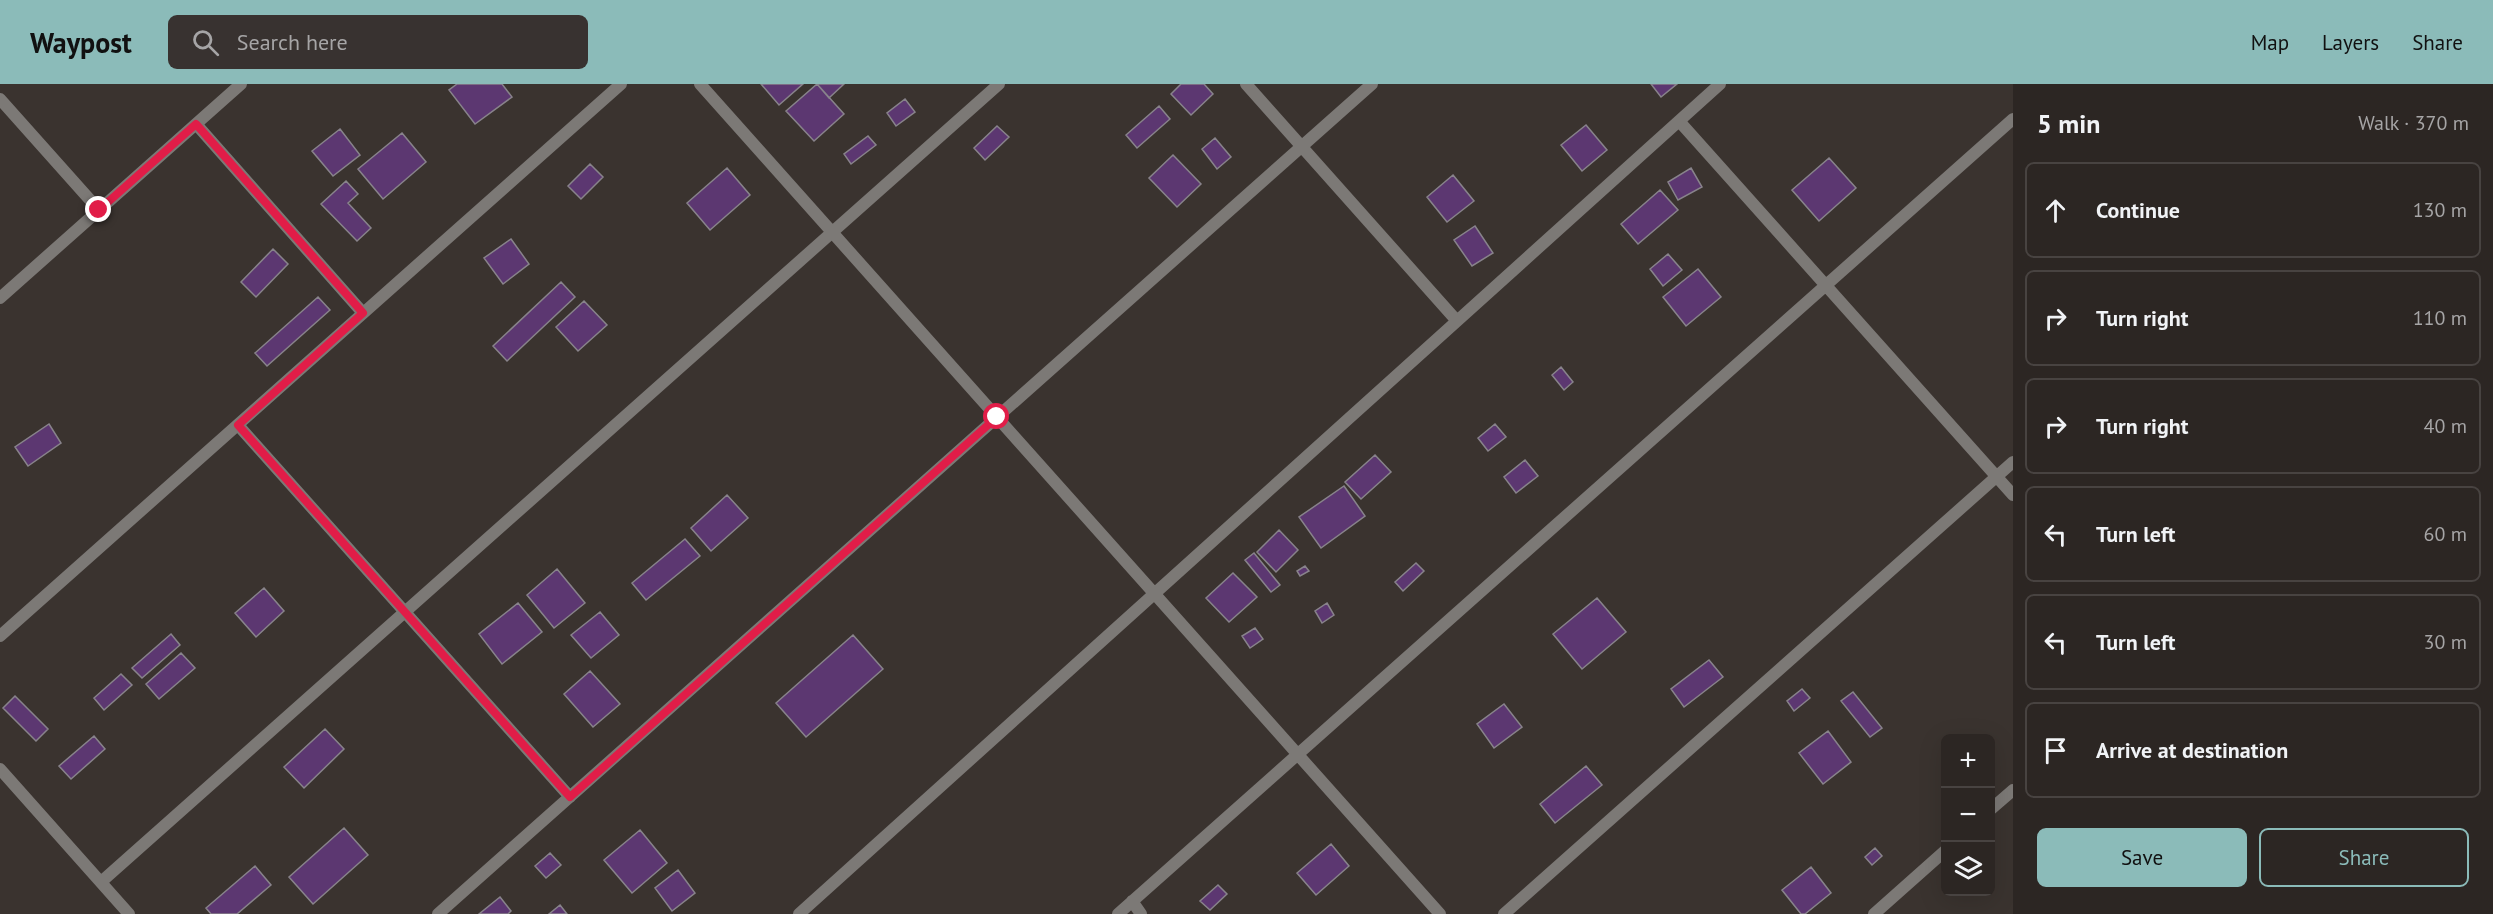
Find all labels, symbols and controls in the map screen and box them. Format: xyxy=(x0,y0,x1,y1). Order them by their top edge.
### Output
search box xyxy=(168,15,588,69)
text: Waypost xyxy=(30,24,132,61)
icon: search xyxy=(189,26,222,59)
text: Search here xyxy=(237,28,348,56)
text: Map xyxy=(2251,29,2289,56)
text: Layers xyxy=(2322,29,2379,56)
text: Share xyxy=(2412,29,2463,56)
text: 5 min xyxy=(2037,107,2100,140)
text: Walk · 370 m xyxy=(2358,110,2469,136)
icon: ahead xyxy=(2039,194,2072,227)
route end xyxy=(85,196,111,222)
text: Continue xyxy=(2096,196,2180,224)
text: 130 m xyxy=(2413,197,2467,223)
icon: right xyxy=(2039,302,2072,335)
text: Turn right xyxy=(2096,304,2188,332)
text: 110 m xyxy=(2413,305,2467,331)
route start xyxy=(983,403,1009,429)
icon: right xyxy=(2039,410,2072,443)
text: Turn right xyxy=(2096,412,2188,440)
text: 40 m xyxy=(2424,413,2467,439)
icon: left xyxy=(2039,518,2072,551)
text: Turn left xyxy=(2096,520,2176,548)
text: 60 m xyxy=(2424,521,2467,547)
icon: left xyxy=(2039,626,2072,659)
text: Turn left xyxy=(2096,628,2176,656)
text: 30 m xyxy=(2424,629,2467,655)
map controls xyxy=(1941,734,1995,896)
button: + xyxy=(1941,734,1995,788)
icon: arrive xyxy=(2039,734,2072,767)
text: Arrive at destination xyxy=(2096,736,2288,764)
button: − xyxy=(1941,788,1995,842)
button: Save xyxy=(2037,828,2247,887)
button: Share xyxy=(2259,828,2469,887)
button: layers xyxy=(1941,842,1995,896)

